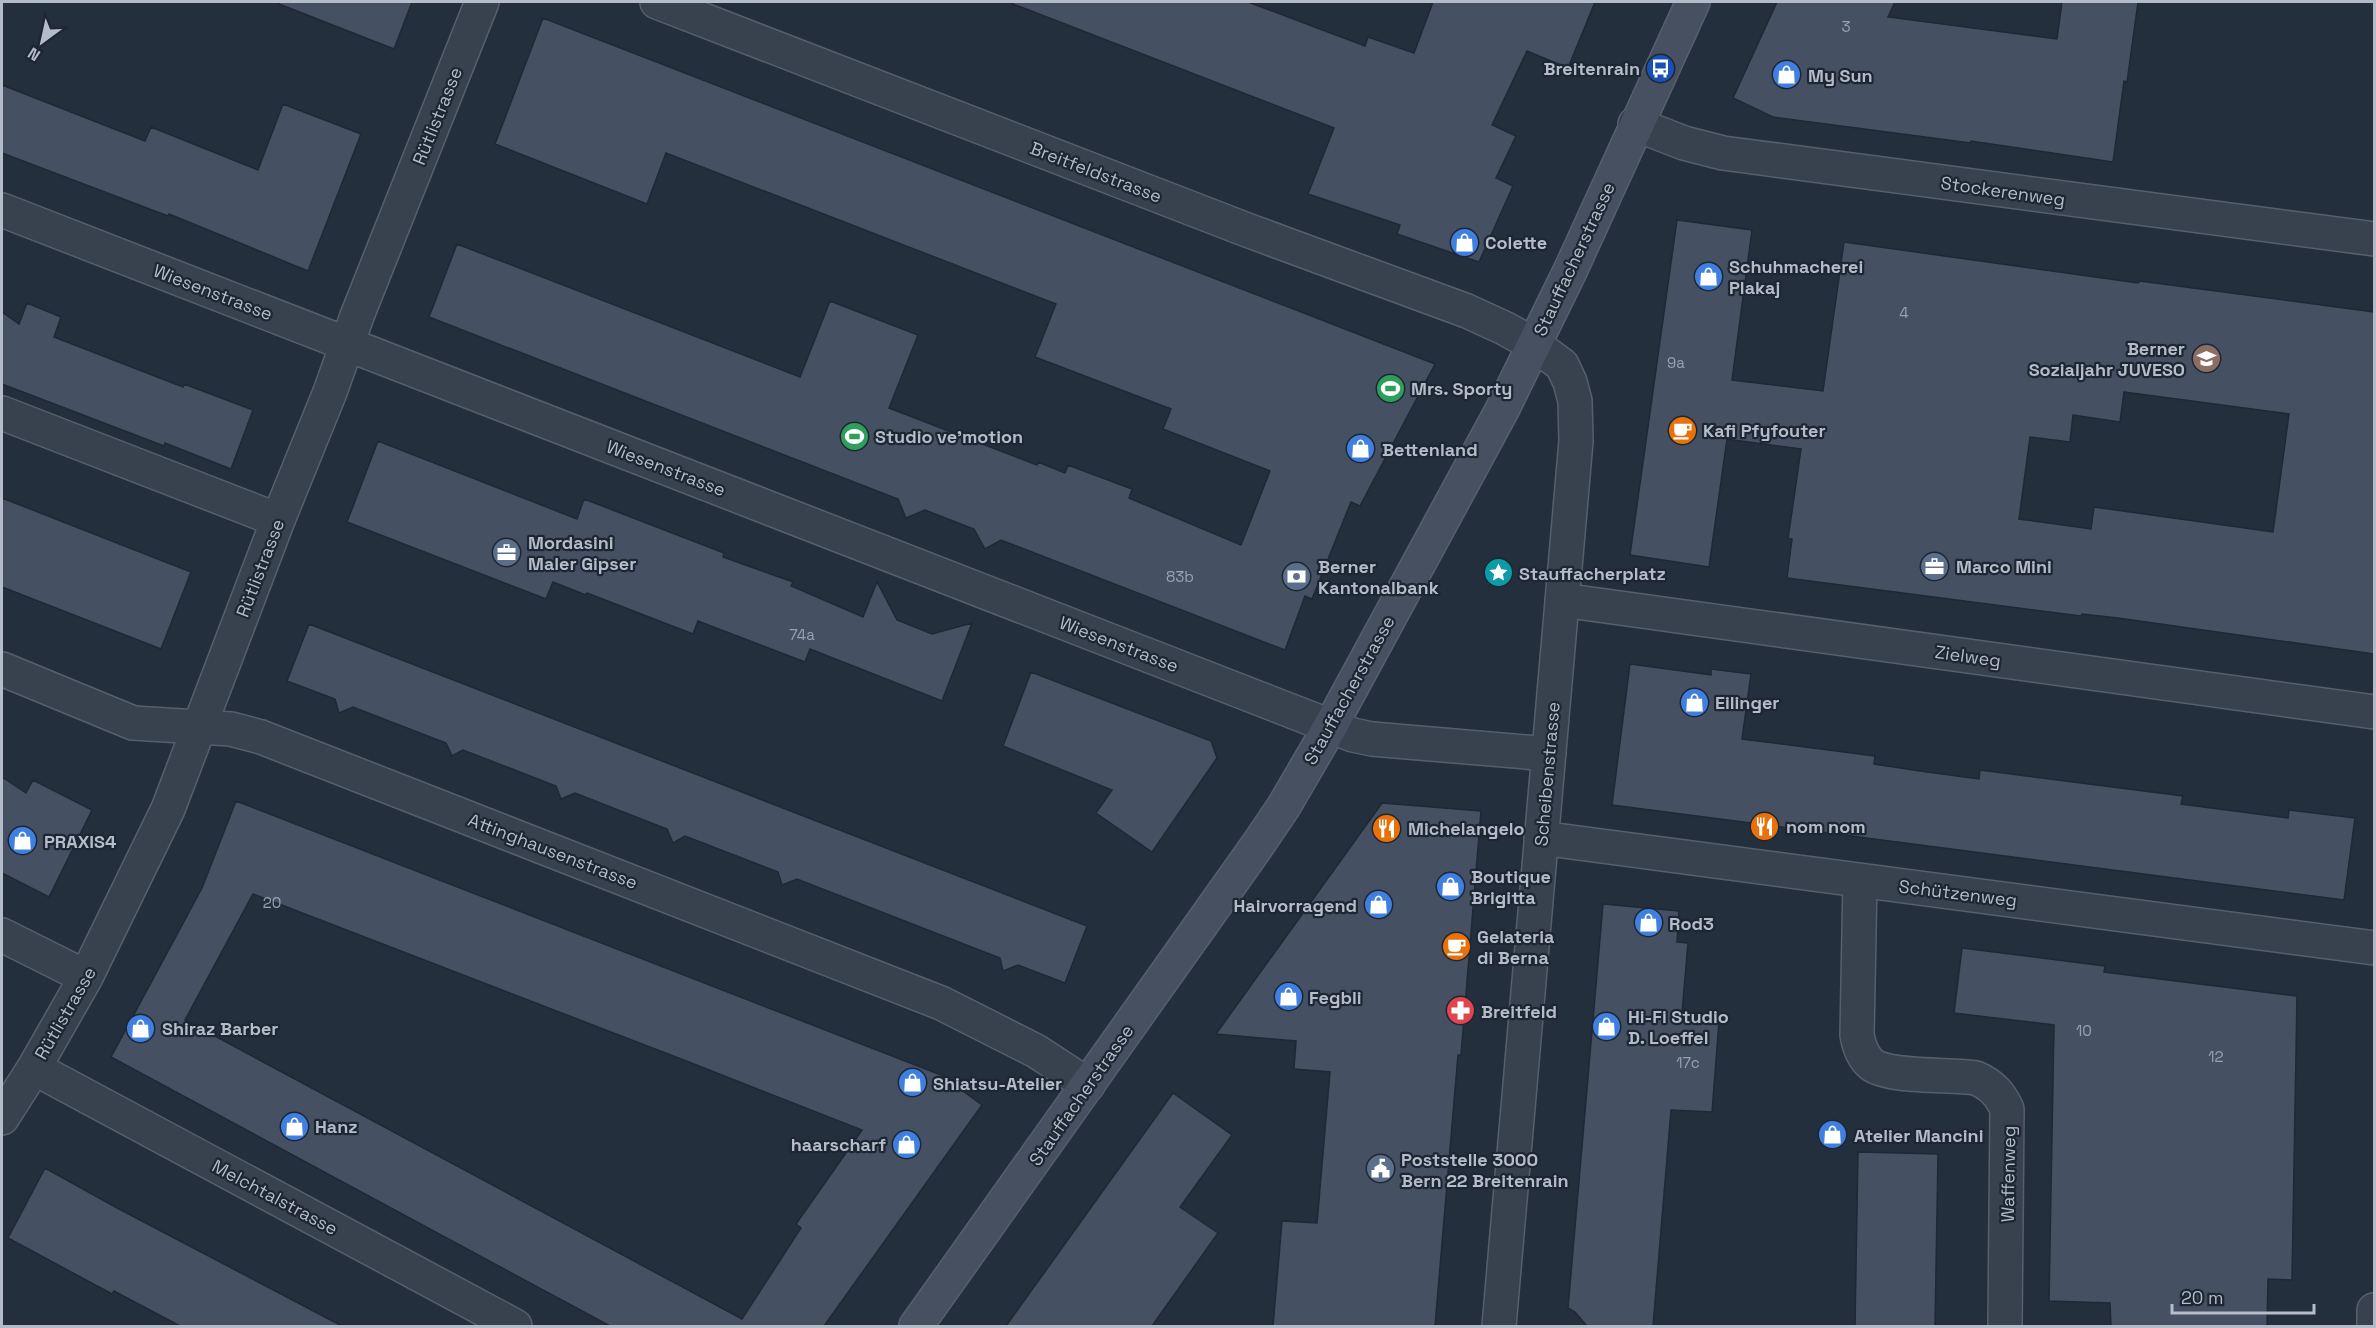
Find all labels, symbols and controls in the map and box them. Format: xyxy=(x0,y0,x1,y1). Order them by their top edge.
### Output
north arrow xyxy=(12,12,72,72)
house number: 3 xyxy=(1841,17,1851,36)
text: N xyxy=(24,42,44,66)
bus stop icon: Breitenrain xyxy=(1645,52,1677,84)
place label: Breitenrain xyxy=(1544,57,1640,80)
shop icon: My Sun xyxy=(1771,59,1803,91)
street label: Rütlistrasse xyxy=(407,64,467,168)
place label: My Sun xyxy=(1808,64,1873,87)
street label: Breitfeldstrasse xyxy=(1027,136,1165,208)
street label: Stockerenweg xyxy=(1939,171,2067,211)
street label: Stauffacherstrasse xyxy=(1528,178,1620,340)
shop icon: Colette xyxy=(1448,226,1480,258)
place label: Colette xyxy=(1485,231,1547,254)
place label: Schuhmacherei Plakaj xyxy=(1729,255,1863,299)
street label: Wiesenstrasse xyxy=(150,259,276,325)
shop icon: Schuhmacherei Plakaj xyxy=(1692,260,1724,292)
house number: 4 xyxy=(1899,303,1909,322)
place label: Berner Sozialjahr JUVESO xyxy=(2029,337,2185,381)
school or university icon: Berner Sozialjahr JUVESO xyxy=(2190,342,2222,374)
house number: 9a xyxy=(1667,353,1685,372)
sports icon: Mrs. Sporty xyxy=(1374,372,1406,404)
place label: Mrs. Sporty xyxy=(1411,377,1512,400)
cafe icon: Kafi Pfyfouter xyxy=(1666,414,1698,446)
place label: Kafi Pfyfouter xyxy=(1703,419,1826,442)
sports icon: Studio ve'motion xyxy=(838,420,870,452)
place label: Studio ve'motion xyxy=(875,425,1023,448)
shop icon: Bettenland xyxy=(1345,433,1377,465)
street label: Wiesenstrasse xyxy=(603,435,729,501)
place label: Bettenland xyxy=(1382,438,1478,461)
street label: Rütlistrasse xyxy=(231,516,289,620)
place label: Mordasini Maler Gipser xyxy=(528,531,636,575)
office icon: Mordasini Maler Gipser xyxy=(491,536,523,568)
office icon: Marco Mini xyxy=(1919,550,1951,582)
place label: Berner Kantonalbank xyxy=(1318,555,1439,599)
place label: Marco Mini xyxy=(1956,555,2052,578)
place icon: Stauffacherplatz xyxy=(1482,557,1514,589)
bank icon: Berner Kantonalbank xyxy=(1281,560,1313,592)
place label: Stauffacherplatz xyxy=(1519,562,1666,585)
house number: 83b xyxy=(1166,567,1194,586)
street label: Wiesenstrasse xyxy=(1056,611,1182,677)
street label: Stauffacherstrasse xyxy=(1298,611,1400,769)
house number: 74a xyxy=(789,625,815,644)
street label: Zielweg xyxy=(1934,640,2002,672)
shop icon: Eilinger xyxy=(1678,686,1710,718)
place label: Eilinger xyxy=(1715,691,1779,714)
street label: Scheibenstrasse xyxy=(1529,701,1565,847)
street label: Attinghausenstrasse xyxy=(465,808,641,894)
restaurant icon: nom nom xyxy=(1749,810,1781,842)
restaurant icon: Michelangelo xyxy=(1371,812,1403,844)
place label: nom nom xyxy=(1786,815,1866,838)
place label: Michelangelo xyxy=(1408,817,1525,840)
shop icon: PRAXIS4 xyxy=(7,825,39,857)
place label: PRAXIS4 xyxy=(44,830,117,853)
place label: Boutique Brigitta xyxy=(1471,865,1551,909)
shop icon: Boutique Brigitta xyxy=(1434,870,1466,902)
street label: Schützenweg xyxy=(1898,874,2018,912)
shop icon: Hairvorragend xyxy=(1362,889,1394,921)
house number: 20 xyxy=(263,893,281,912)
place label: Hairvorragend xyxy=(1234,894,1357,917)
shop icon: Rod3 xyxy=(1632,907,1664,939)
place label: Rod3 xyxy=(1669,912,1714,935)
place label: Gelateria di Berna xyxy=(1477,925,1555,969)
cafe icon: Gelateria di Berna xyxy=(1440,930,1472,962)
street label: Rütlistrasse xyxy=(29,962,101,1064)
shop icon: Fegbli xyxy=(1272,981,1304,1013)
place label: Fegbli xyxy=(1309,986,1361,1009)
pharmacy icon: Breitfeld xyxy=(1444,995,1476,1027)
place label: Breitfeld xyxy=(1481,1000,1557,1023)
place label: Hi-Fi Studio D. Loeffel xyxy=(1628,1005,1729,1049)
shop icon: Hi-Fi Studio D. Loeffel xyxy=(1591,1010,1623,1042)
shop icon: Shiraz Barber xyxy=(125,1012,157,1044)
place label: Shiraz Barber xyxy=(162,1017,278,1040)
street label: Stauffacherstrasse xyxy=(1024,1020,1138,1170)
house number: 10 xyxy=(2076,1021,2092,1040)
house number: 12 xyxy=(2208,1047,2224,1066)
house number: 17c xyxy=(1676,1053,1700,1072)
shop icon: Shiatsu-Atelier xyxy=(896,1067,928,1099)
place label: Shiatsu-Atelier xyxy=(933,1072,1062,1095)
shop icon: Hanz xyxy=(278,1110,310,1142)
place label: Hanz xyxy=(315,1115,358,1138)
shop icon: Atelier Mancini xyxy=(1817,1119,1849,1151)
place label: Atelier Mancini xyxy=(1854,1124,1983,1147)
street label: Waffenweg xyxy=(1996,1125,2020,1223)
shop icon: haarscharf xyxy=(891,1128,923,1160)
place label: haarscharf xyxy=(791,1133,886,1156)
place label: Poststelle 3000 Bern 22 Breitenrain xyxy=(1401,1148,1569,1192)
public building icon: Poststelle 3000 Bern 22 Breitenrain xyxy=(1364,1153,1396,1185)
street label: Melchtalstrasse xyxy=(208,1154,342,1240)
scale bar xyxy=(2172,1277,2314,1315)
text: 20 m xyxy=(2181,1286,2224,1309)

